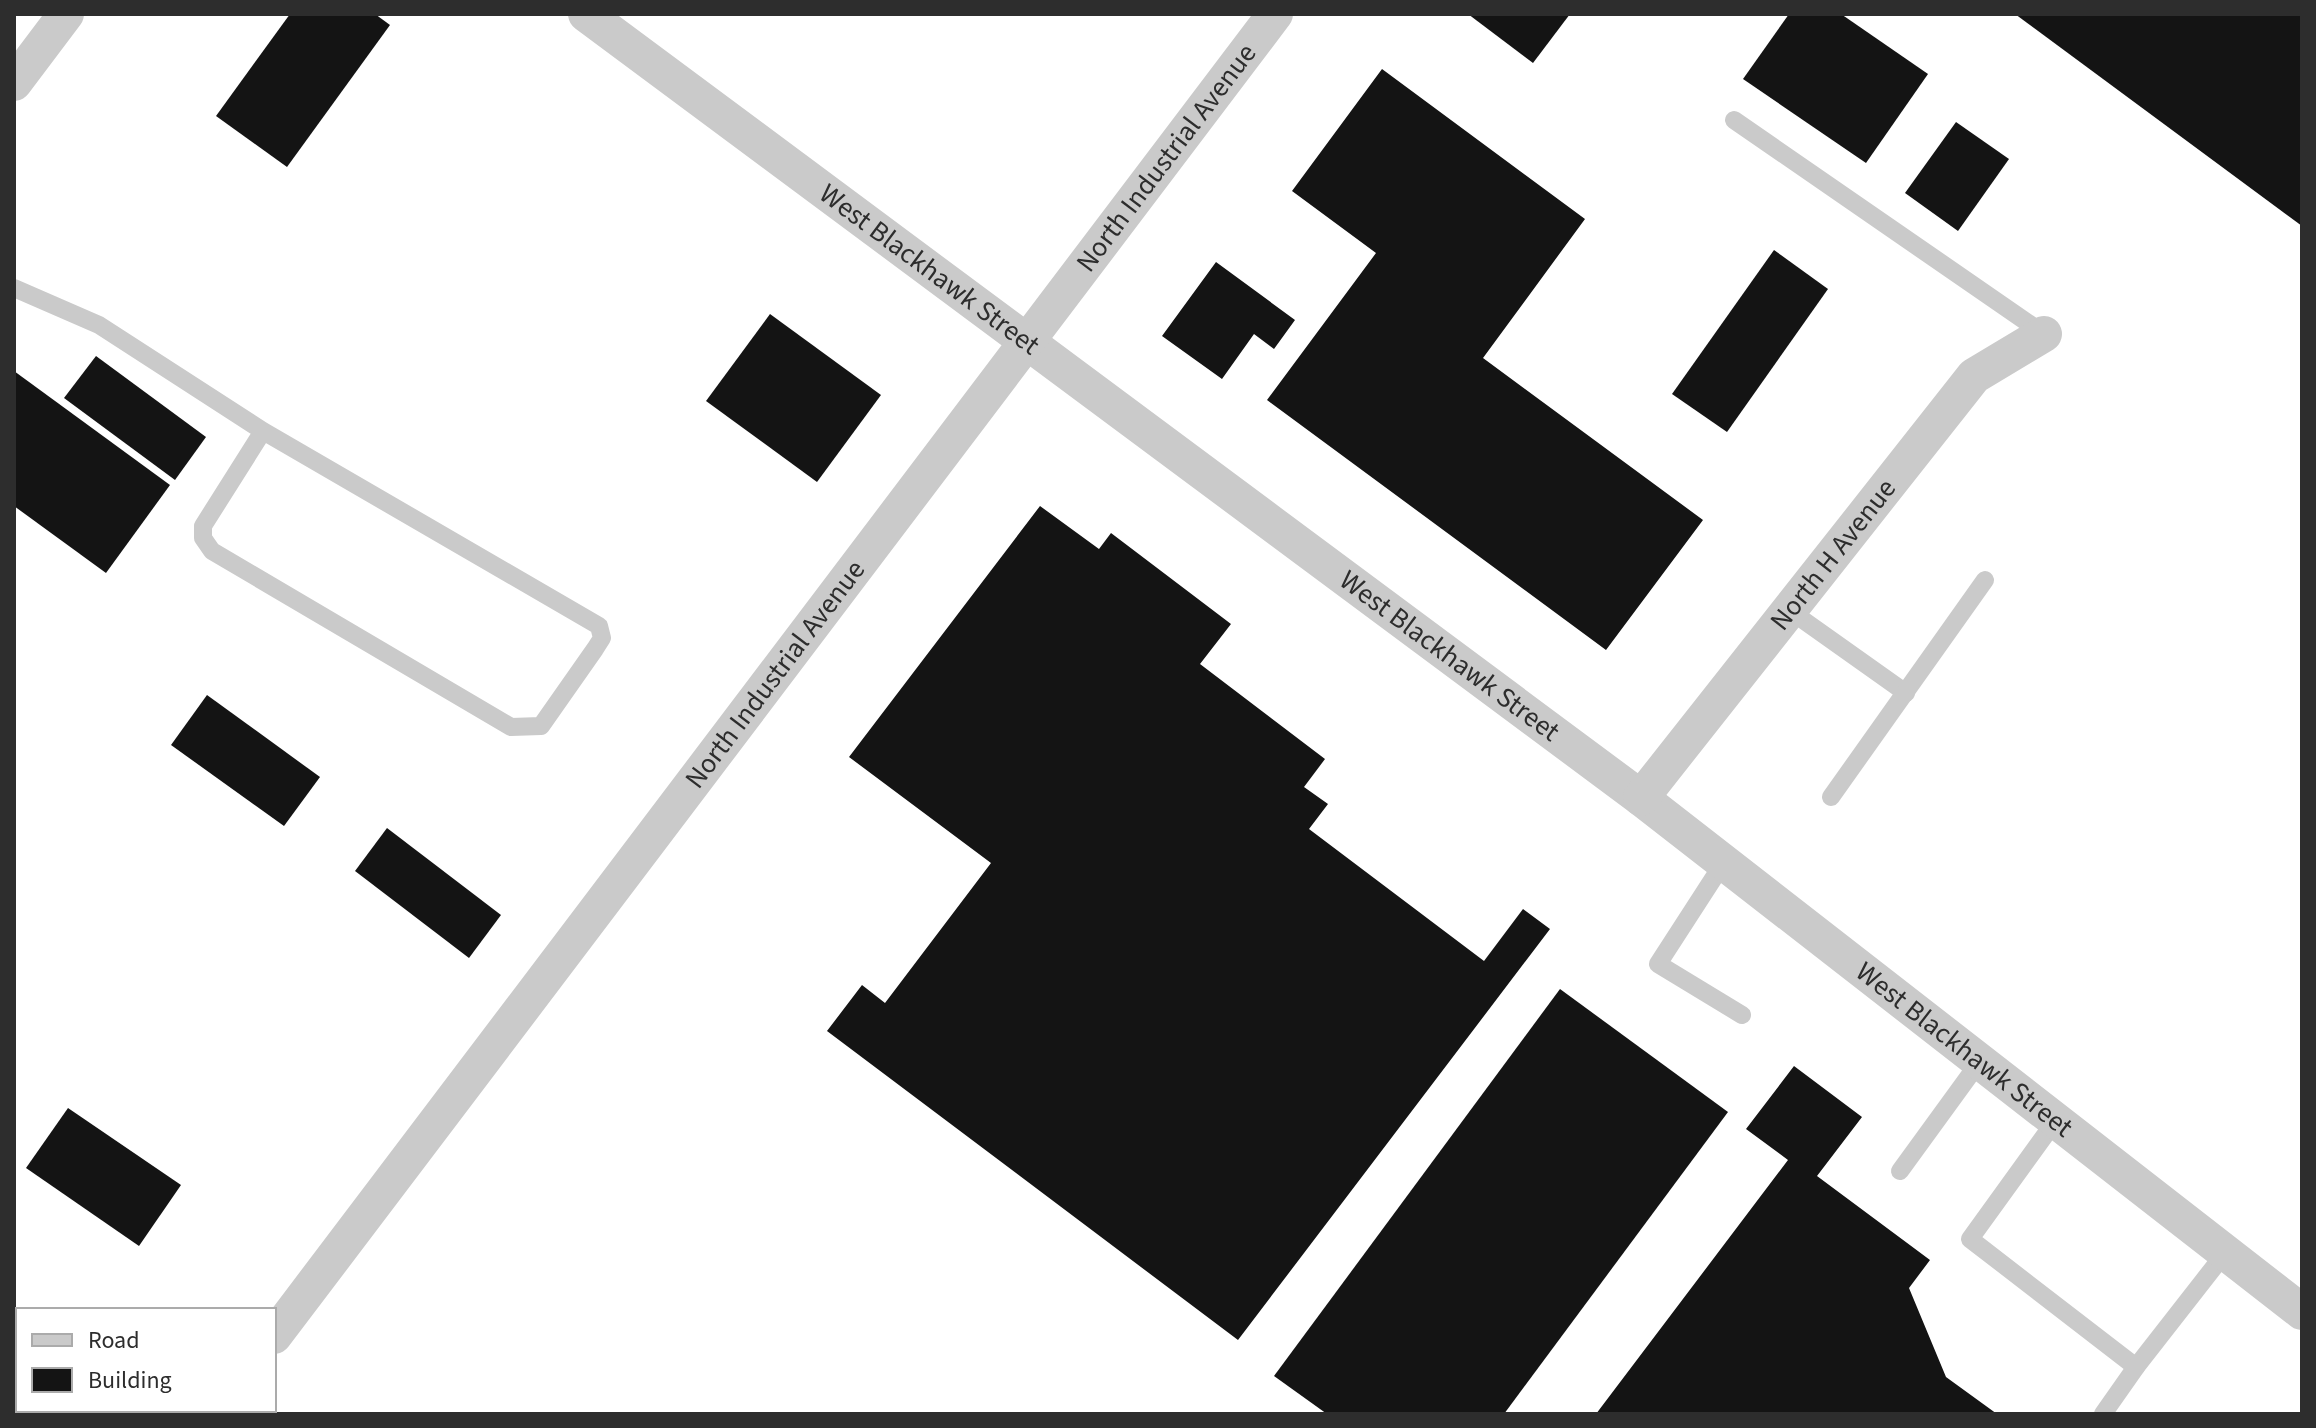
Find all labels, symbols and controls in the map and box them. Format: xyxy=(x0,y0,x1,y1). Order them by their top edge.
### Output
street label: North Industrial Avenue xyxy=(1067,35,1266,280)
street label: West Blackhawk Street xyxy=(811,174,1049,365)
street label: North H Avenue xyxy=(1760,470,1906,639)
street label: North Industrial Avenue xyxy=(675,552,875,797)
street label: West Blackhawk Street xyxy=(1331,560,1569,751)
street label: West Blackhawk Street xyxy=(1847,952,2082,1147)
legend xyxy=(16,1308,276,1412)
text: Road xyxy=(88,1323,140,1358)
text: Building xyxy=(88,1363,172,1398)

